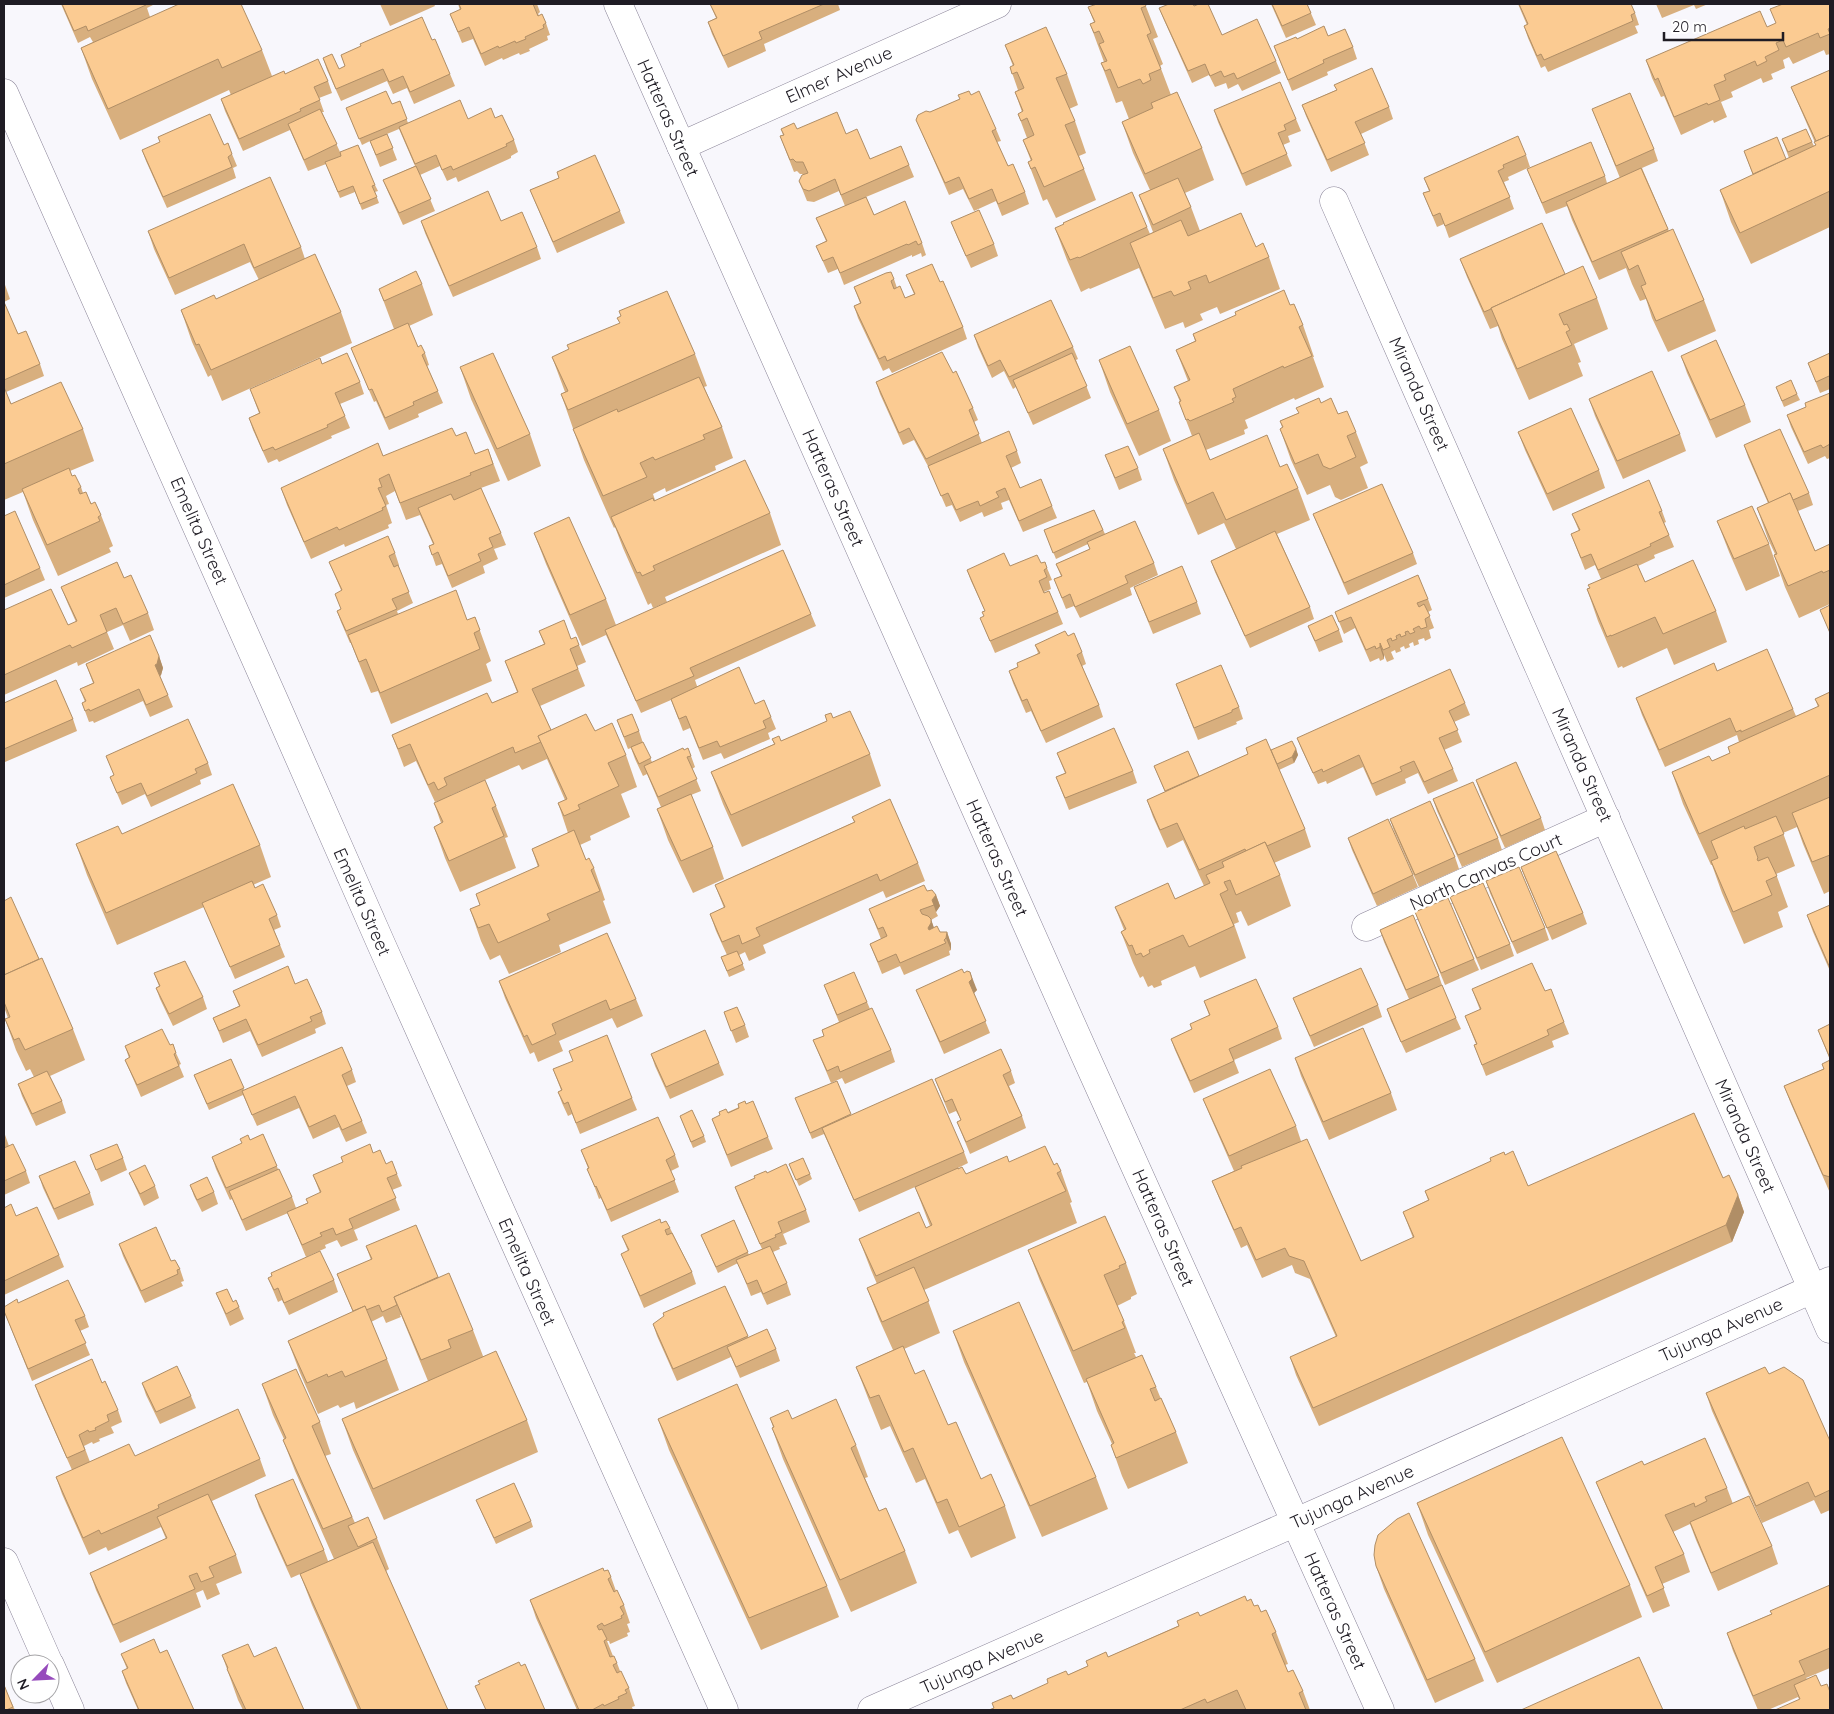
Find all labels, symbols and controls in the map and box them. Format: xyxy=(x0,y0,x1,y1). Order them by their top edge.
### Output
scale bar xyxy=(1664,10,1783,42)
text: 20 m xyxy=(1672,17,1707,36)
street label: Elmer Avenue xyxy=(782,41,896,108)
street label: Hatteras Street xyxy=(632,55,705,180)
street label: Miranda Street xyxy=(1384,333,1455,455)
street label: Hatteras Street xyxy=(797,425,870,550)
street label: Emelita Street xyxy=(165,473,234,588)
street label: Miranda Street xyxy=(1547,704,1618,826)
street label: Hatteras Street xyxy=(961,795,1034,920)
street label: North Canvas Court xyxy=(1406,828,1566,916)
street label: Emelita Street xyxy=(328,844,397,959)
street label: Miranda Street xyxy=(1710,1075,1781,1197)
street label: Hatteras Street xyxy=(1127,1165,1200,1290)
street label: Emelita Street xyxy=(493,1214,562,1329)
street label: Tujunga Avenue xyxy=(1655,1292,1786,1367)
street label: Tujunga Avenue xyxy=(1286,1459,1417,1534)
street label: Hatteras Street xyxy=(1299,1548,1372,1673)
street label: Tujunga Avenue xyxy=(916,1624,1047,1699)
north arrow xyxy=(10,1654,60,1704)
text: N xyxy=(13,1676,33,1693)

